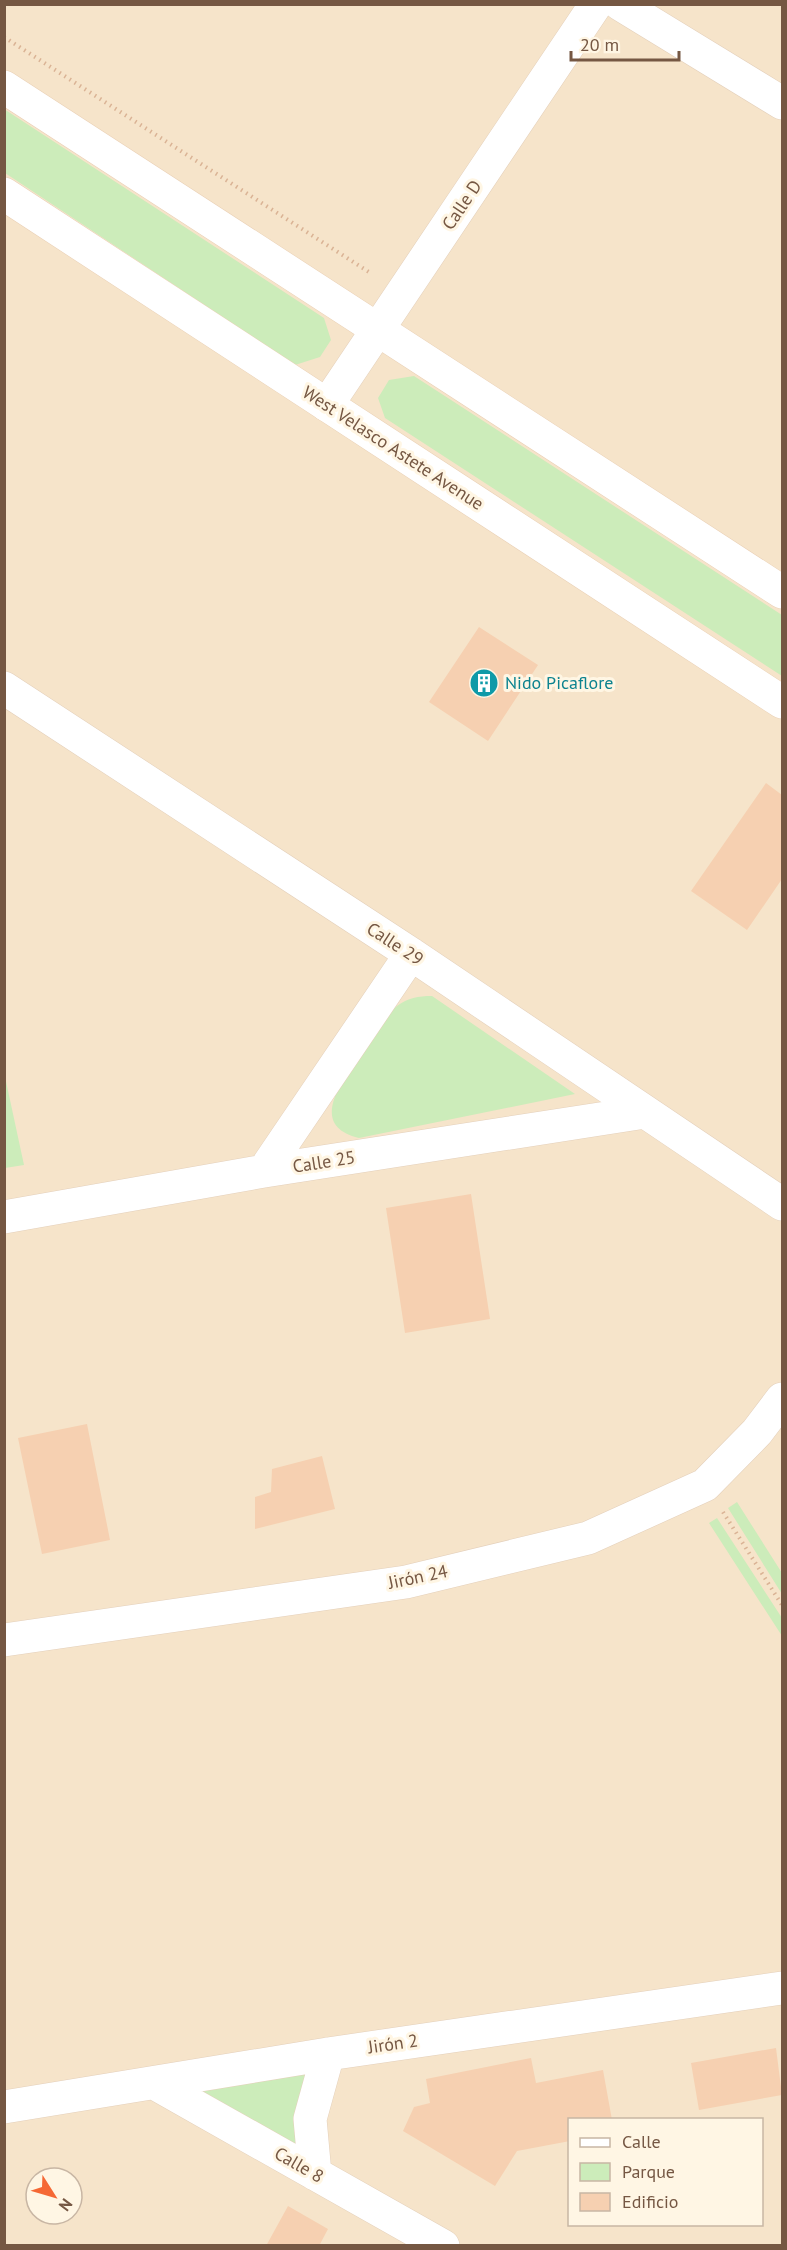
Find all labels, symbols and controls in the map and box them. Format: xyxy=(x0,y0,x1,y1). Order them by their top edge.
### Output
scale bar xyxy=(571,24,679,62)
text: 20 m xyxy=(580,33,619,56)
street label: Calle D xyxy=(437,175,487,234)
street label: West Velasco Astete Avenue xyxy=(298,380,488,515)
building icon: Nido Picaflore xyxy=(468,667,500,699)
place label: Nido Picaflore xyxy=(505,671,613,694)
street label: Calle 29 xyxy=(363,917,428,970)
street label: Calle 25 xyxy=(291,1145,357,1178)
street label: Jirón 24 xyxy=(385,1559,450,1594)
street label: Jirón 2 xyxy=(365,2029,419,2059)
legend xyxy=(568,2118,763,2226)
text: Calle xyxy=(622,2130,661,2153)
street label: Calle 8 xyxy=(270,2141,328,2188)
text: Parque xyxy=(622,2160,675,2183)
north arrow xyxy=(24,2166,84,2226)
text: Edificio xyxy=(622,2190,678,2213)
text: N xyxy=(55,2195,77,2215)

